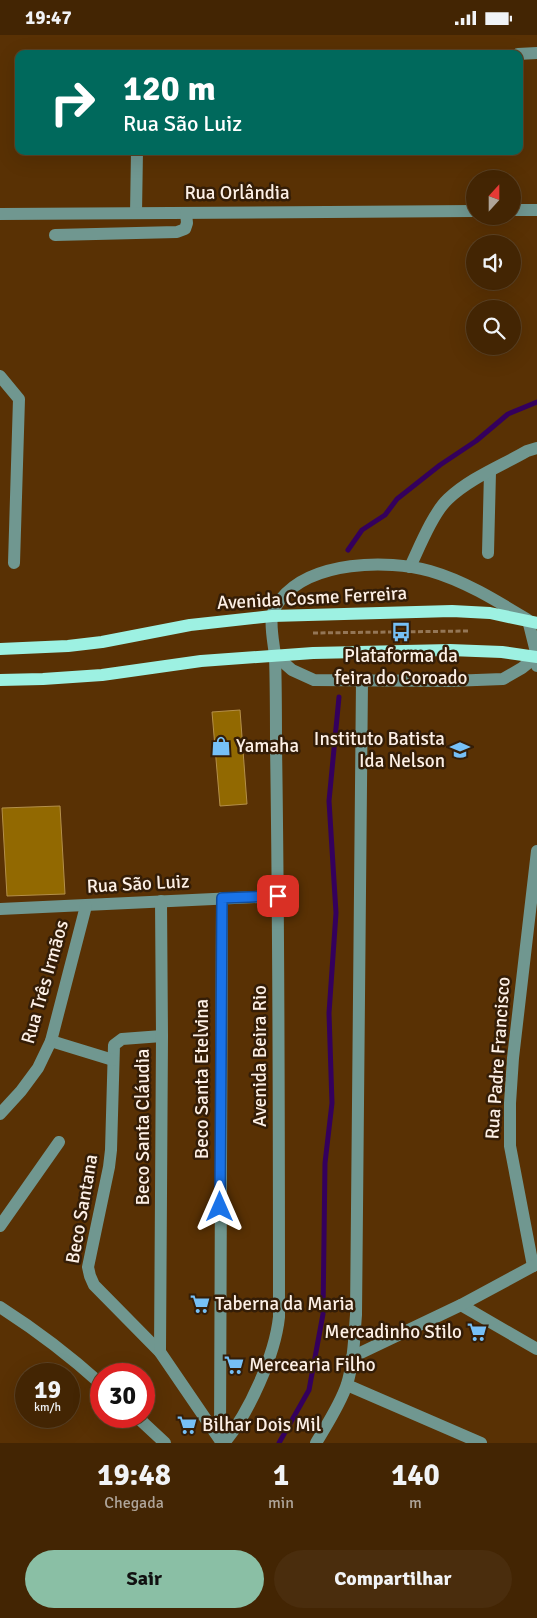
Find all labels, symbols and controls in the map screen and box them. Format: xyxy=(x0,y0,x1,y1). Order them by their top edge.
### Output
text: 19:47 xyxy=(25,6,72,30)
text: 120 m xyxy=(123,67,216,110)
icon: right xyxy=(40,70,105,135)
text: Rua São Luiz xyxy=(123,110,242,137)
north arrow xyxy=(466,170,521,225)
map controls xyxy=(466,170,521,355)
street label: Rua Orlândia xyxy=(184,181,290,205)
button: sound xyxy=(466,235,521,290)
button: search xyxy=(466,300,521,355)
street label: Avenida Cosme Ferreira xyxy=(216,581,408,615)
bus stop icon: Plataforma da feira do Coroado xyxy=(390,621,412,643)
place label: Plataforma da feira do Coroado xyxy=(335,644,468,690)
place label: Instituto Batista Ida Nelson xyxy=(314,727,445,773)
place label: Yamaha xyxy=(236,734,299,758)
shop icon: Yamaha xyxy=(210,735,232,757)
school or university icon: Instituto Batista Ida Nelson xyxy=(449,739,471,761)
street label: Rua São Luiz xyxy=(86,869,190,899)
pin xyxy=(257,875,299,917)
icon: arrive xyxy=(264,882,292,910)
street label: Rua Três Irmãos xyxy=(16,917,74,1047)
street label: Rua Padre Francisco xyxy=(480,976,516,1140)
street label: Avenida Beira Rio xyxy=(248,985,272,1127)
street label: Beco Santa Etelvina xyxy=(190,999,214,1159)
street label: Beco Santa Cláudia xyxy=(131,1049,155,1205)
street label: Beco Santana xyxy=(61,1152,103,1266)
position arrow xyxy=(193,1180,245,1232)
place label: Taberna da Maria xyxy=(215,1292,354,1316)
supermarket icon: Taberna da Maria xyxy=(189,1293,211,1315)
place label: Mercadinho Stilo xyxy=(324,1320,462,1344)
supermarket icon: Mercadinho Stilo xyxy=(466,1321,488,1343)
place label: Mercearia Filho xyxy=(249,1353,376,1377)
supermarket icon: Mercearia Filho xyxy=(223,1354,245,1376)
speed limit sign: 30 xyxy=(90,1363,155,1428)
text: 19 xyxy=(34,1374,61,1405)
text: km/h xyxy=(34,1400,61,1415)
place label: Bilhar Dois Mil xyxy=(202,1413,321,1437)
supermarket icon: Bilhar Dois Mil xyxy=(176,1414,198,1436)
text: 19:48 xyxy=(97,1457,171,1494)
text: 1 xyxy=(273,1457,289,1494)
text: 140 xyxy=(391,1457,440,1494)
text: Chegada xyxy=(104,1493,164,1513)
text: min xyxy=(268,1493,294,1513)
text: m xyxy=(409,1493,422,1513)
button: Sair xyxy=(25,1550,264,1608)
button: Compartilhar xyxy=(274,1550,512,1608)

